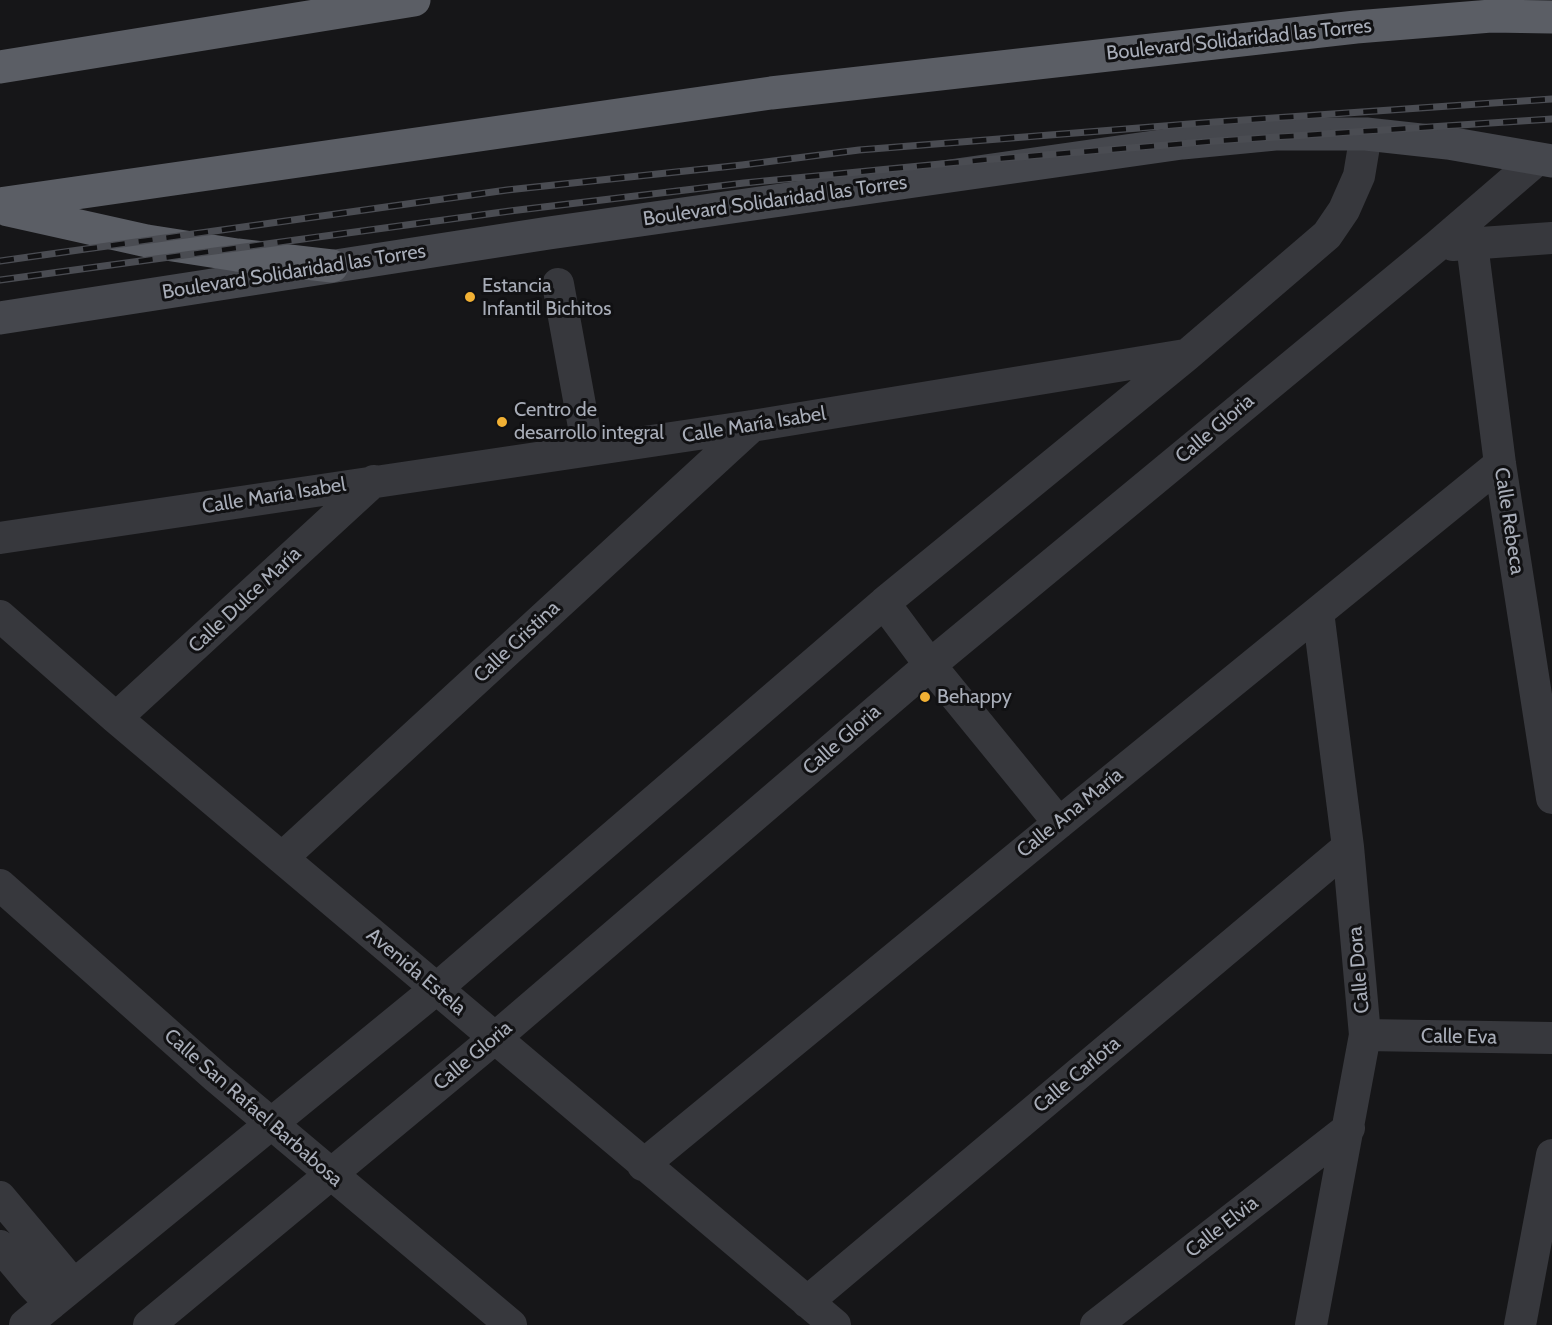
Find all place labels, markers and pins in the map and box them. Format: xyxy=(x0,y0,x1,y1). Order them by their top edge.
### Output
place label: Estancia Infantil Bichitos xyxy=(482,274,611,321)
marker: Estancia Infantil Bichitos xyxy=(463,290,477,304)
place label: Centro de desarrollo integral xyxy=(514,398,664,445)
marker: Centro de desarrollo integral xyxy=(495,415,509,429)
place label: Behappy xyxy=(937,685,1012,709)
marker: Behappy xyxy=(918,690,932,704)

